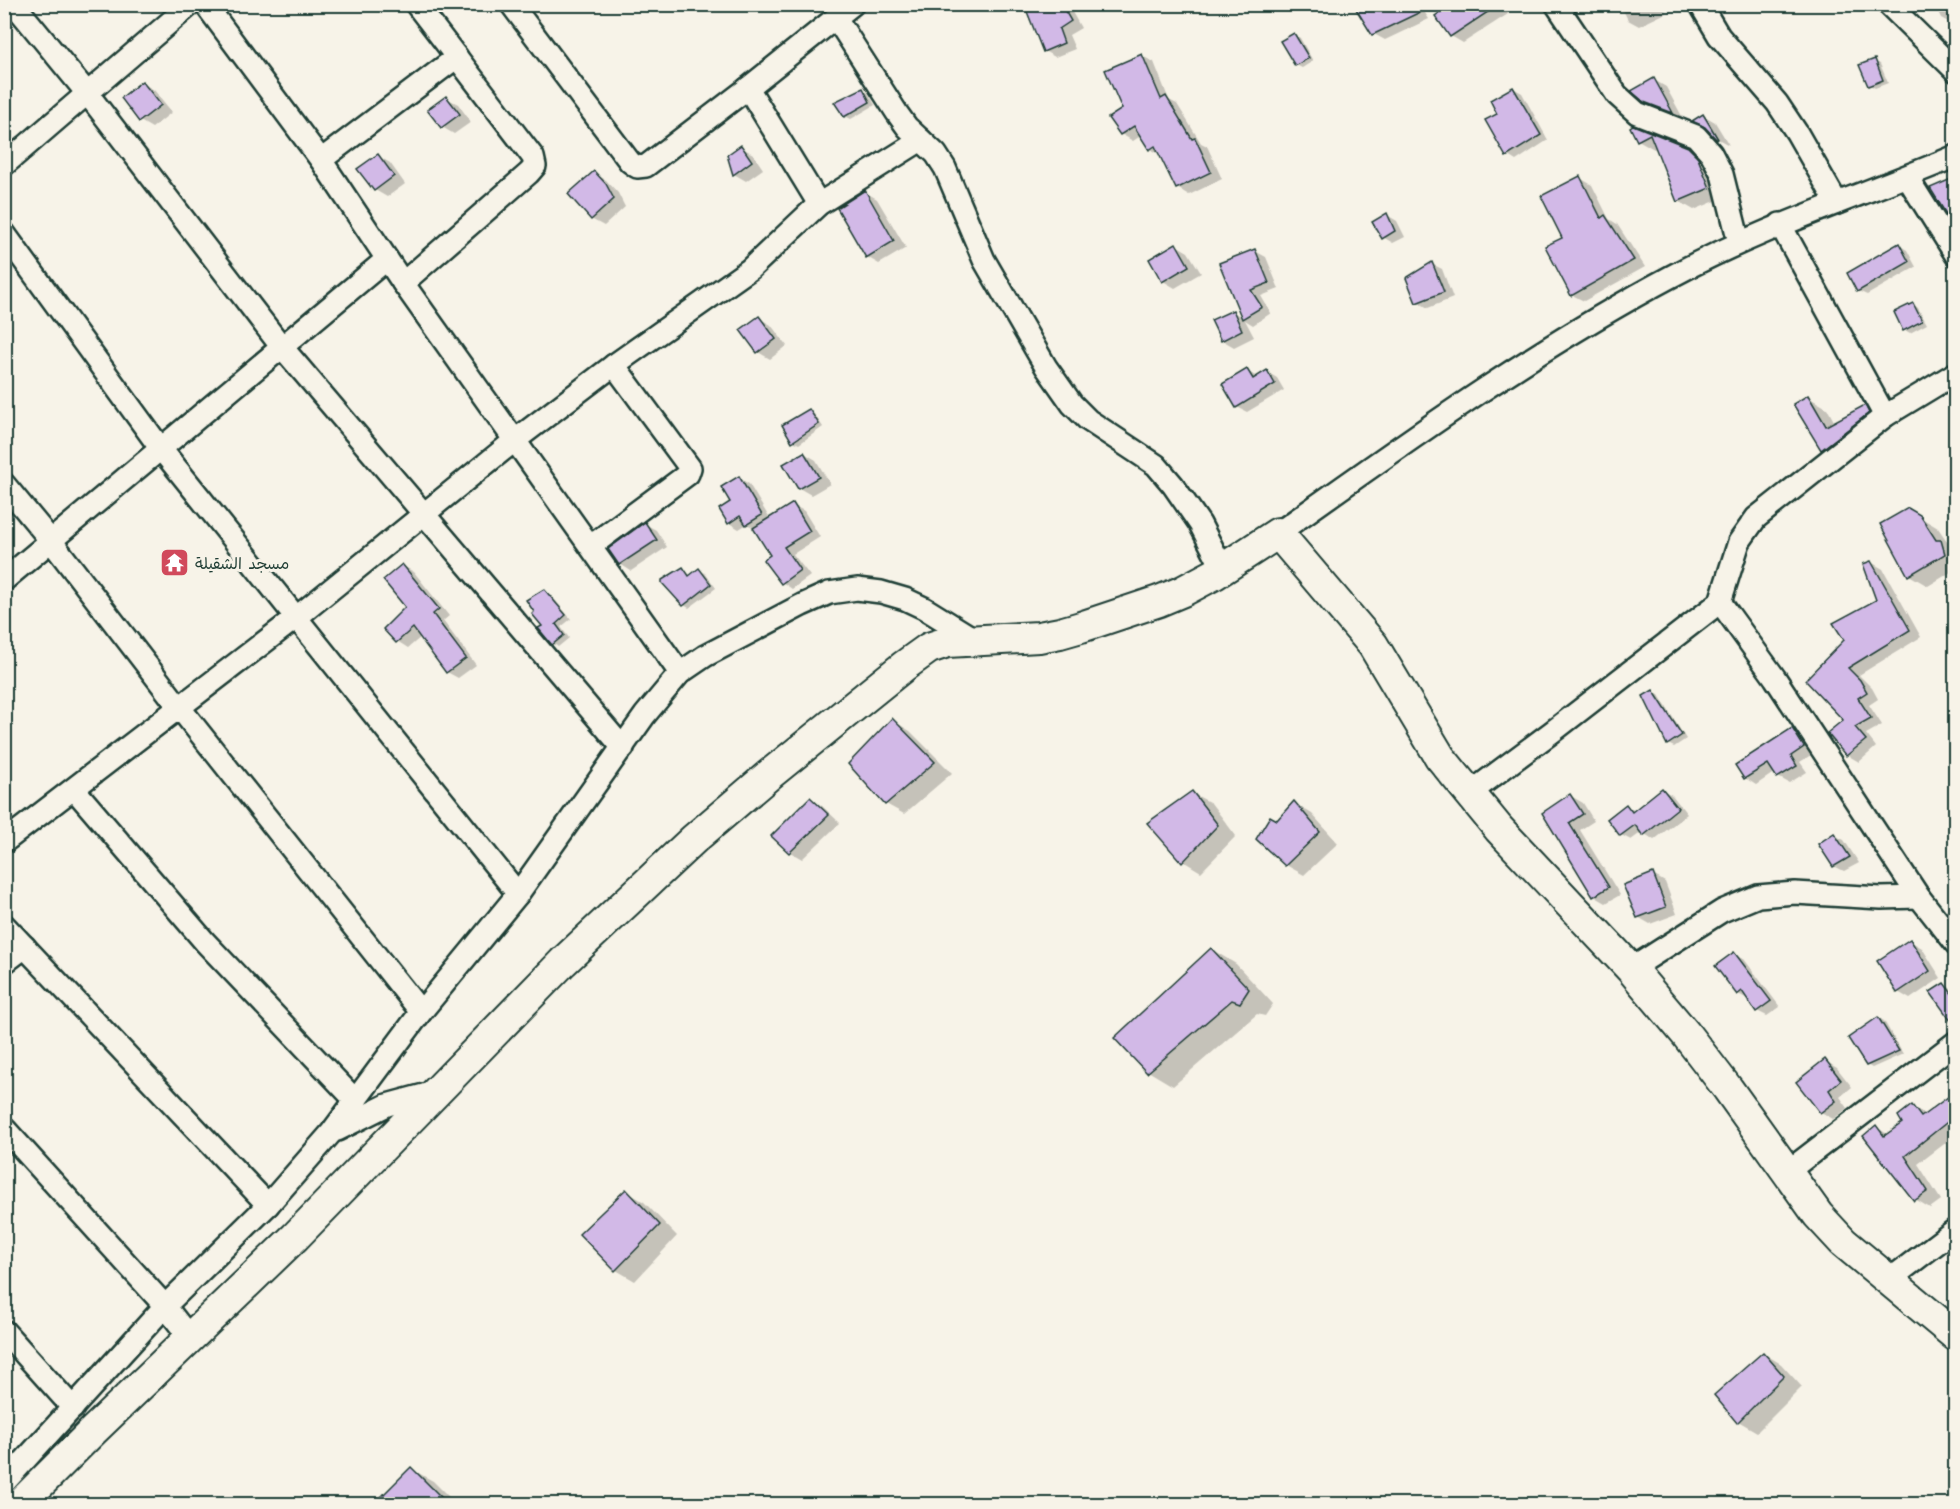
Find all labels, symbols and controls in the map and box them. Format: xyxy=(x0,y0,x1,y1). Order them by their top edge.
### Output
temple icon: مسجد الشقيلة xyxy=(158,547,190,579)
place label: مسجد الشقيلة xyxy=(195,552,289,577)

